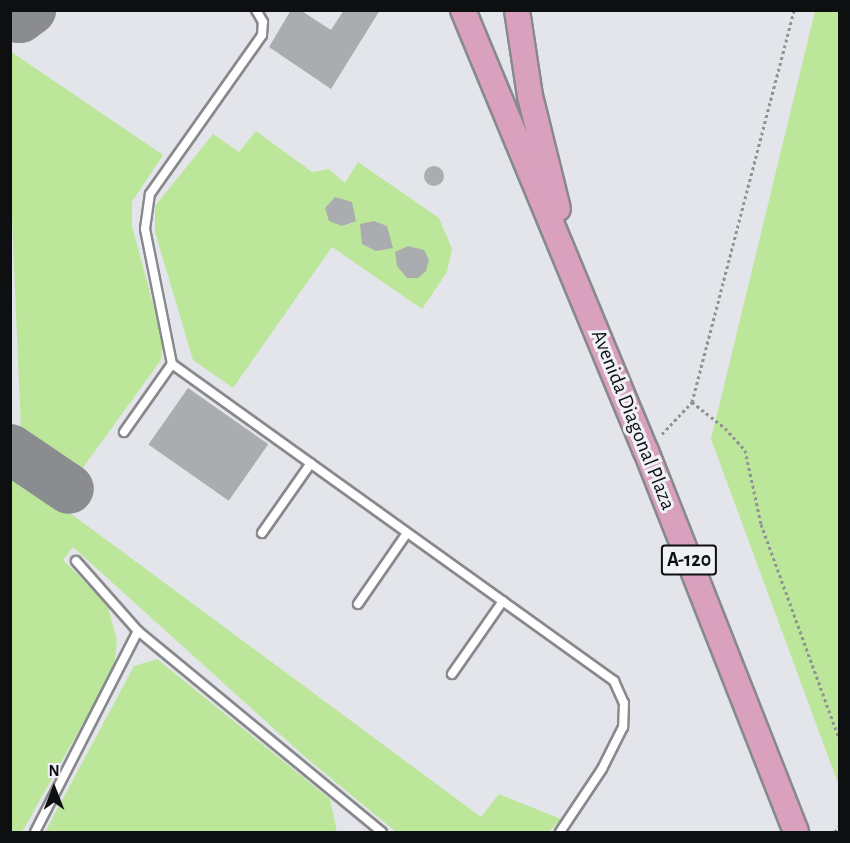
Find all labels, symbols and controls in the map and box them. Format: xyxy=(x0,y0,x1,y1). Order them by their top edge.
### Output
street label: Avenida Diagonal Plaza xyxy=(585,326,681,514)
road number: A-120 xyxy=(660,543,718,577)
north arrow xyxy=(24,759,84,819)
text: N xyxy=(48,763,60,779)

